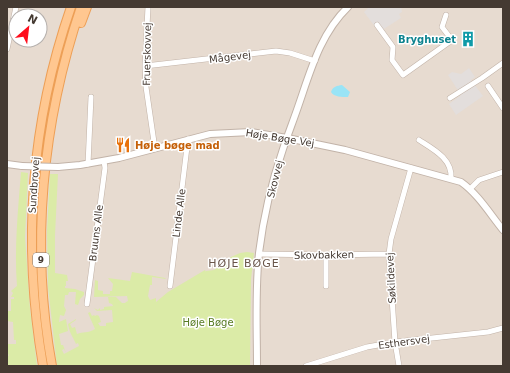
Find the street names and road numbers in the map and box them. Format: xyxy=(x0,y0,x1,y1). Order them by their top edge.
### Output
street label: Fruerskovvej xyxy=(141,22,153,86)
street label: Mågevej xyxy=(208,48,252,65)
street label: Høje Bøge Vej xyxy=(245,127,315,149)
street label: Sundbrovej xyxy=(27,156,41,214)
street label: Skovvej xyxy=(265,159,285,199)
street label: Linde Alle xyxy=(171,188,187,238)
street label: Bruuns Alle xyxy=(87,204,105,262)
street label: Skovbakken xyxy=(294,249,354,261)
street label: Søkildevej xyxy=(384,252,398,304)
road number: 9 xyxy=(33,253,49,267)
street label: Esthersvej xyxy=(377,333,431,351)

